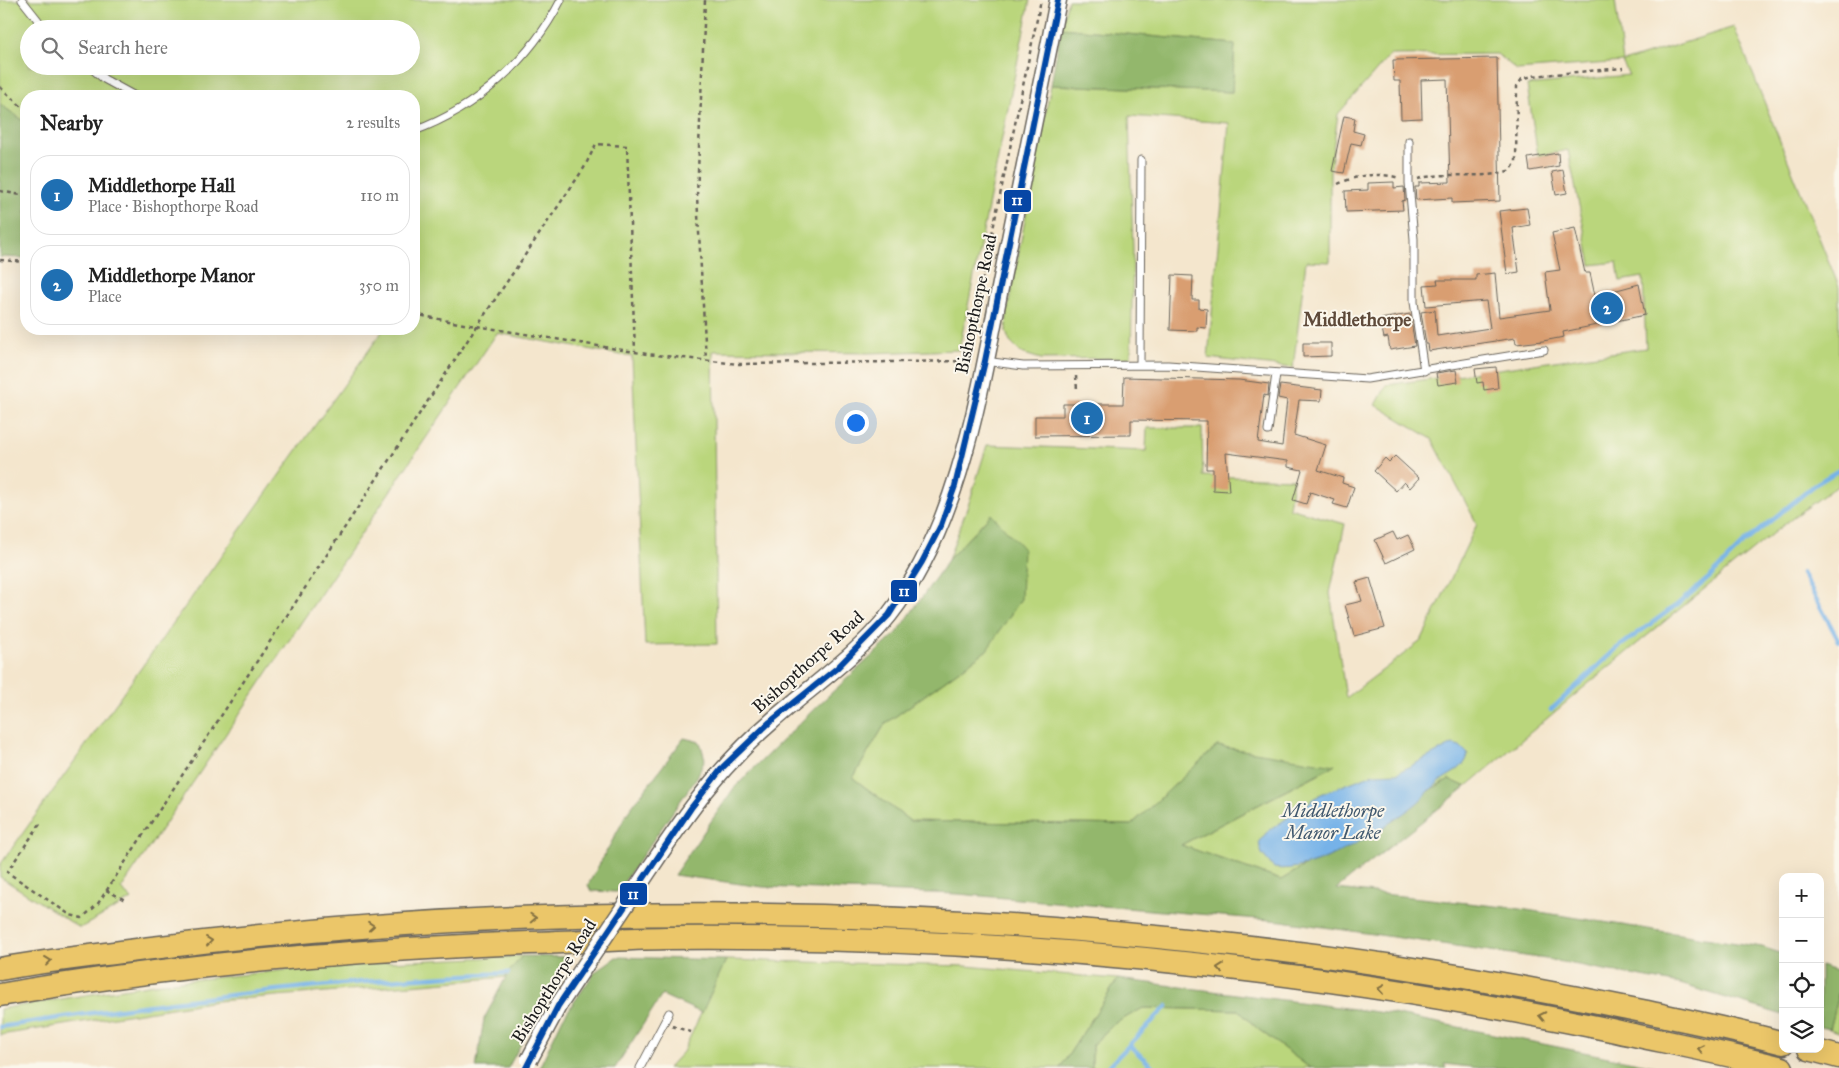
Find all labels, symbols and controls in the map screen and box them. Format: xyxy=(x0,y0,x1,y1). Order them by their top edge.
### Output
search box xyxy=(20,20,420,75)
icon: search xyxy=(38,34,66,62)
text: Search here xyxy=(78,36,168,59)
text: Nearby xyxy=(40,110,103,136)
text: 2 results xyxy=(346,113,400,132)
text: Middlethorpe Hall xyxy=(88,174,235,197)
text: 1 xyxy=(54,186,60,205)
text: 110 m xyxy=(360,186,399,205)
line badge: 11 xyxy=(1003,189,1032,213)
text: 11 xyxy=(1011,192,1023,209)
text: Place · Bishopthorpe Road xyxy=(88,197,259,216)
street label: Bishopthorpe Road xyxy=(950,232,1002,376)
text: Middlethorpe Manor xyxy=(88,264,255,287)
text: 2 xyxy=(53,276,61,295)
text: 350 m xyxy=(359,276,399,295)
text: Place xyxy=(88,287,122,306)
pin: 2 xyxy=(1591,289,1623,327)
district label: Middlethorpe xyxy=(1303,308,1411,332)
pin: 1 xyxy=(1071,399,1103,437)
your location xyxy=(843,410,869,436)
line badge: 11 xyxy=(890,579,918,603)
text: 11 xyxy=(898,583,910,600)
street label: Bishopthorpe Road xyxy=(748,606,868,718)
water label: Middlethorpe Manor Lake xyxy=(1280,799,1385,844)
map controls xyxy=(1779,873,1824,1053)
button: + xyxy=(1779,873,1824,918)
line badge: 11 xyxy=(619,882,648,906)
text: 11 xyxy=(627,886,639,903)
one-way arrow xyxy=(530,913,538,923)
street label: Bishopthorpe Road xyxy=(507,915,601,1047)
button: − xyxy=(1779,918,1824,963)
one-way arrow xyxy=(367,921,375,932)
one-way arrow xyxy=(206,936,214,947)
one-way arrow xyxy=(44,956,52,967)
one-way arrow xyxy=(1216,963,1224,974)
button: locate xyxy=(1779,963,1824,1008)
one-way arrow xyxy=(1377,984,1386,994)
button: layers xyxy=(1779,1008,1824,1053)
one-way arrow xyxy=(1537,1011,1546,1022)
one-way arrow xyxy=(1696,1044,1705,1055)

